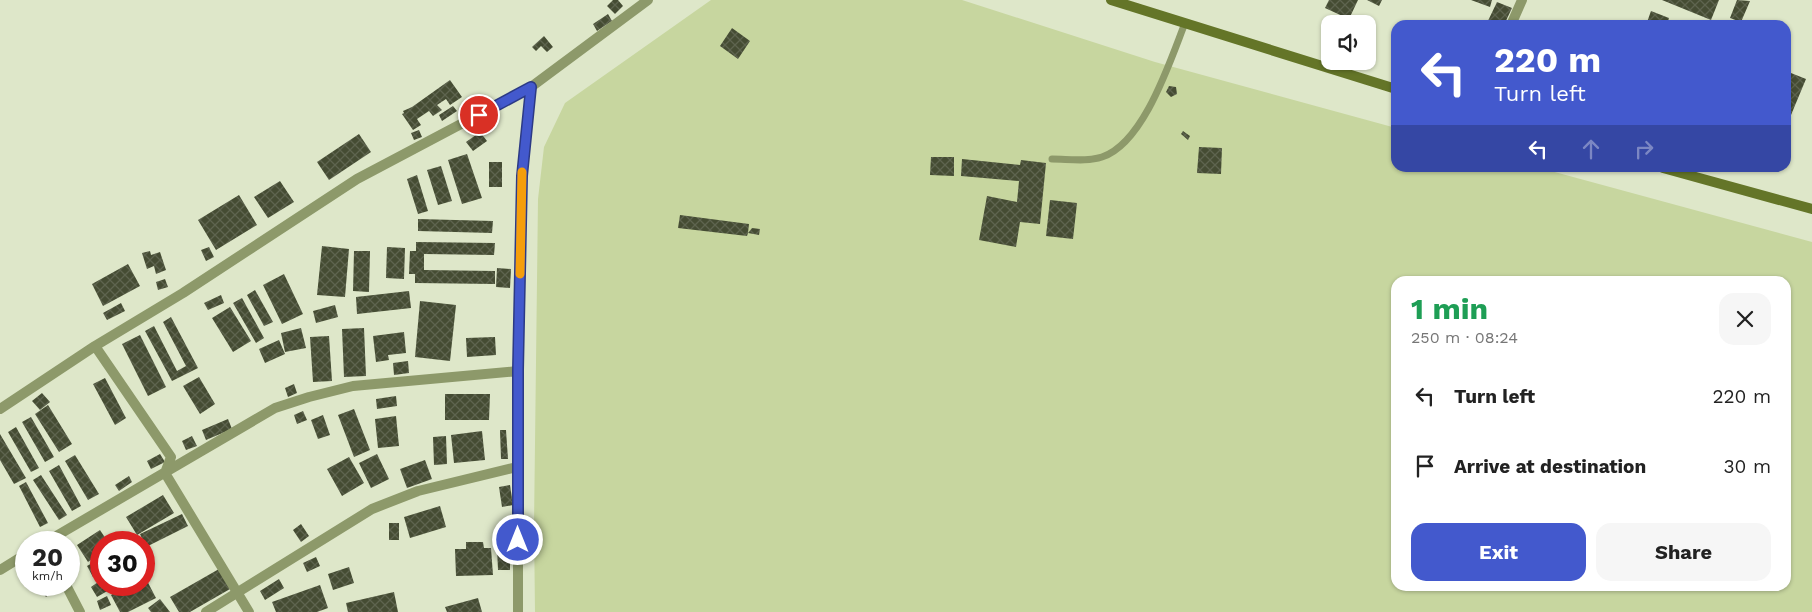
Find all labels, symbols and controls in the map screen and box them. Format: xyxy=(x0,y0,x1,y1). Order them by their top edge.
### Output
map controls xyxy=(1321,15,1376,70)
button: sound xyxy=(1321,15,1376,70)
text: 220 m xyxy=(1494,39,1601,81)
icon: left xyxy=(1411,40,1476,105)
text: Turn left xyxy=(1494,81,1586,106)
pin xyxy=(458,94,500,136)
icon: arrive xyxy=(465,101,493,129)
icon: left xyxy=(1524,135,1552,163)
icon: ahead xyxy=(1577,135,1605,163)
icon: right xyxy=(1630,135,1658,163)
text: 1 min xyxy=(1411,291,1488,326)
button: close xyxy=(1719,293,1771,345)
text: 250 m · 08:24 xyxy=(1411,328,1518,347)
icon: left xyxy=(1411,382,1439,410)
text: Turn left xyxy=(1454,385,1535,408)
text: 220 m xyxy=(1712,385,1771,408)
icon: arrive xyxy=(1411,452,1439,480)
text: Arrive at destination xyxy=(1454,455,1646,478)
text: 30 m xyxy=(1724,455,1771,478)
position arrow xyxy=(491,513,543,565)
button: Exit xyxy=(1411,523,1586,581)
button: Share xyxy=(1596,523,1771,581)
speed limit sign: 30 xyxy=(90,531,155,596)
text: 20 xyxy=(32,543,63,572)
text: km/h xyxy=(32,569,63,583)

